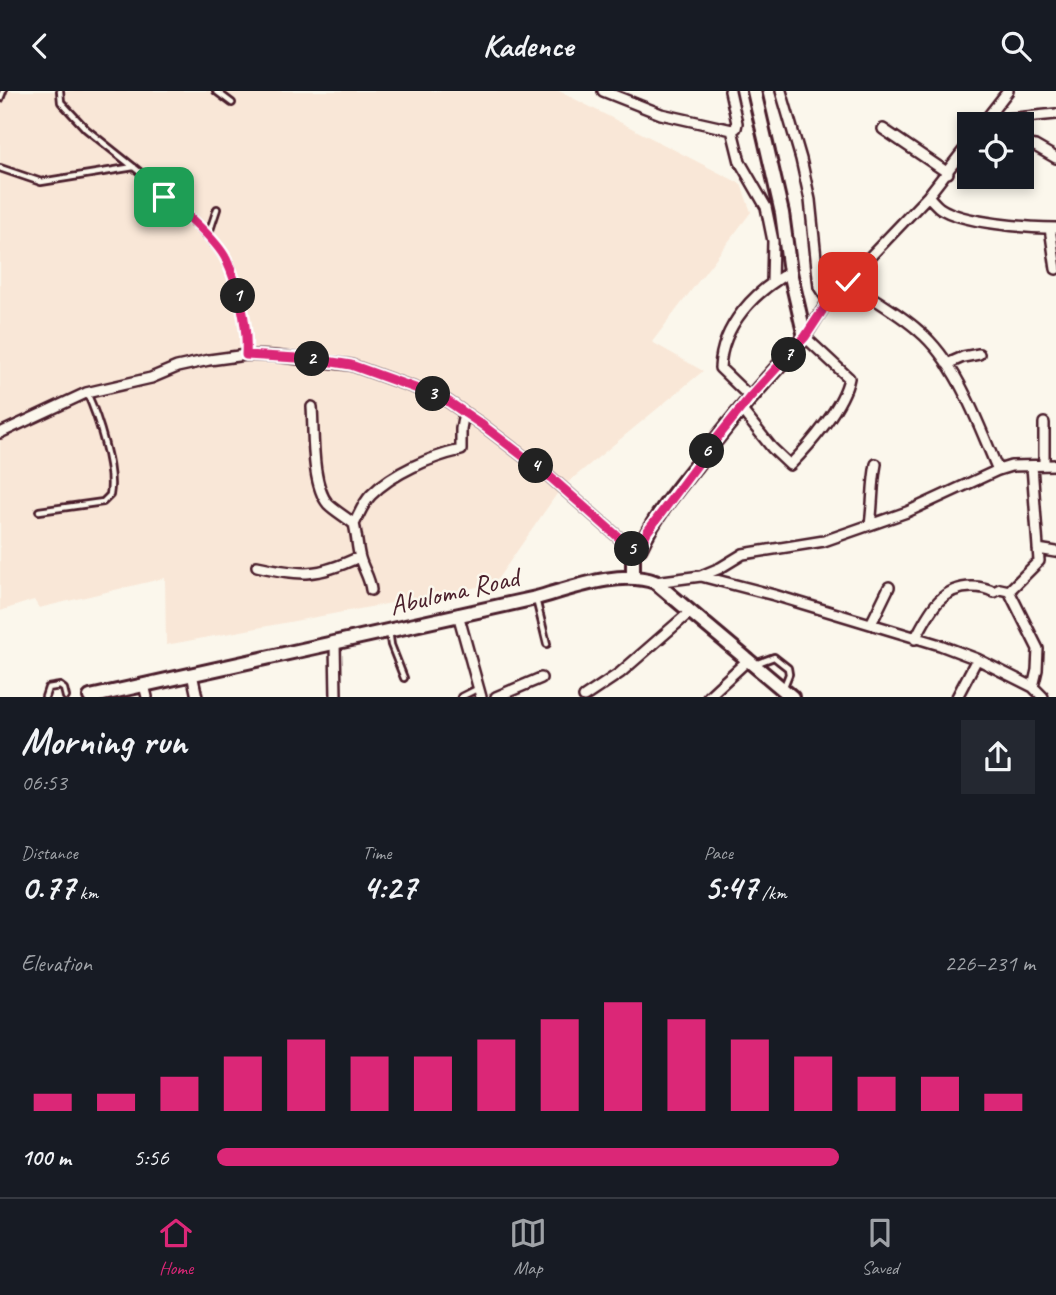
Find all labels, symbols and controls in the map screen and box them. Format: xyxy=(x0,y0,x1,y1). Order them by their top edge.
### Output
text: Kadence xyxy=(483,25,573,66)
icon: back xyxy=(21,27,59,65)
icon: search xyxy=(997,27,1035,65)
map controls xyxy=(957,112,1034,189)
button: locate xyxy=(957,112,1034,189)
pin xyxy=(134,167,194,227)
icon: arrive xyxy=(145,178,183,216)
pin xyxy=(818,252,878,312)
icon: check xyxy=(829,263,867,301)
pin: 1 xyxy=(220,279,256,313)
text: 1 xyxy=(233,283,242,307)
pin: 7 xyxy=(772,337,806,373)
pin: 2 xyxy=(294,341,330,377)
text: 7 xyxy=(784,342,793,366)
text: 2 xyxy=(307,346,316,370)
pin: 3 xyxy=(416,377,450,411)
text: 3 xyxy=(428,381,437,405)
pin: 6 xyxy=(690,433,724,469)
text: 6 xyxy=(702,438,711,462)
pin: 4 xyxy=(518,449,554,483)
text: 4 xyxy=(531,453,540,477)
pin: 5 xyxy=(614,531,650,567)
text: 5 xyxy=(627,536,636,560)
street label: Abuloma Road xyxy=(386,558,526,623)
text: Morning run xyxy=(21,718,187,765)
button: share xyxy=(961,720,1035,794)
text: 06:53 xyxy=(21,768,67,797)
text: Distance xyxy=(21,841,78,865)
text: Time xyxy=(362,841,391,865)
text: Pace xyxy=(704,841,733,865)
text: 0.77 xyxy=(21,865,75,910)
text: 4:27 xyxy=(362,865,416,910)
text: 5:47 xyxy=(704,865,757,910)
text: km xyxy=(75,881,98,905)
text: /km xyxy=(757,881,787,905)
text: Elevation xyxy=(21,949,92,978)
text: 226–231 m xyxy=(944,949,1035,978)
text: 100 m xyxy=(21,1143,71,1172)
text: 5:56 xyxy=(133,1143,169,1172)
tab: Home xyxy=(157,1214,195,1280)
tab: Map xyxy=(509,1214,547,1280)
tab: Saved xyxy=(861,1214,899,1280)

